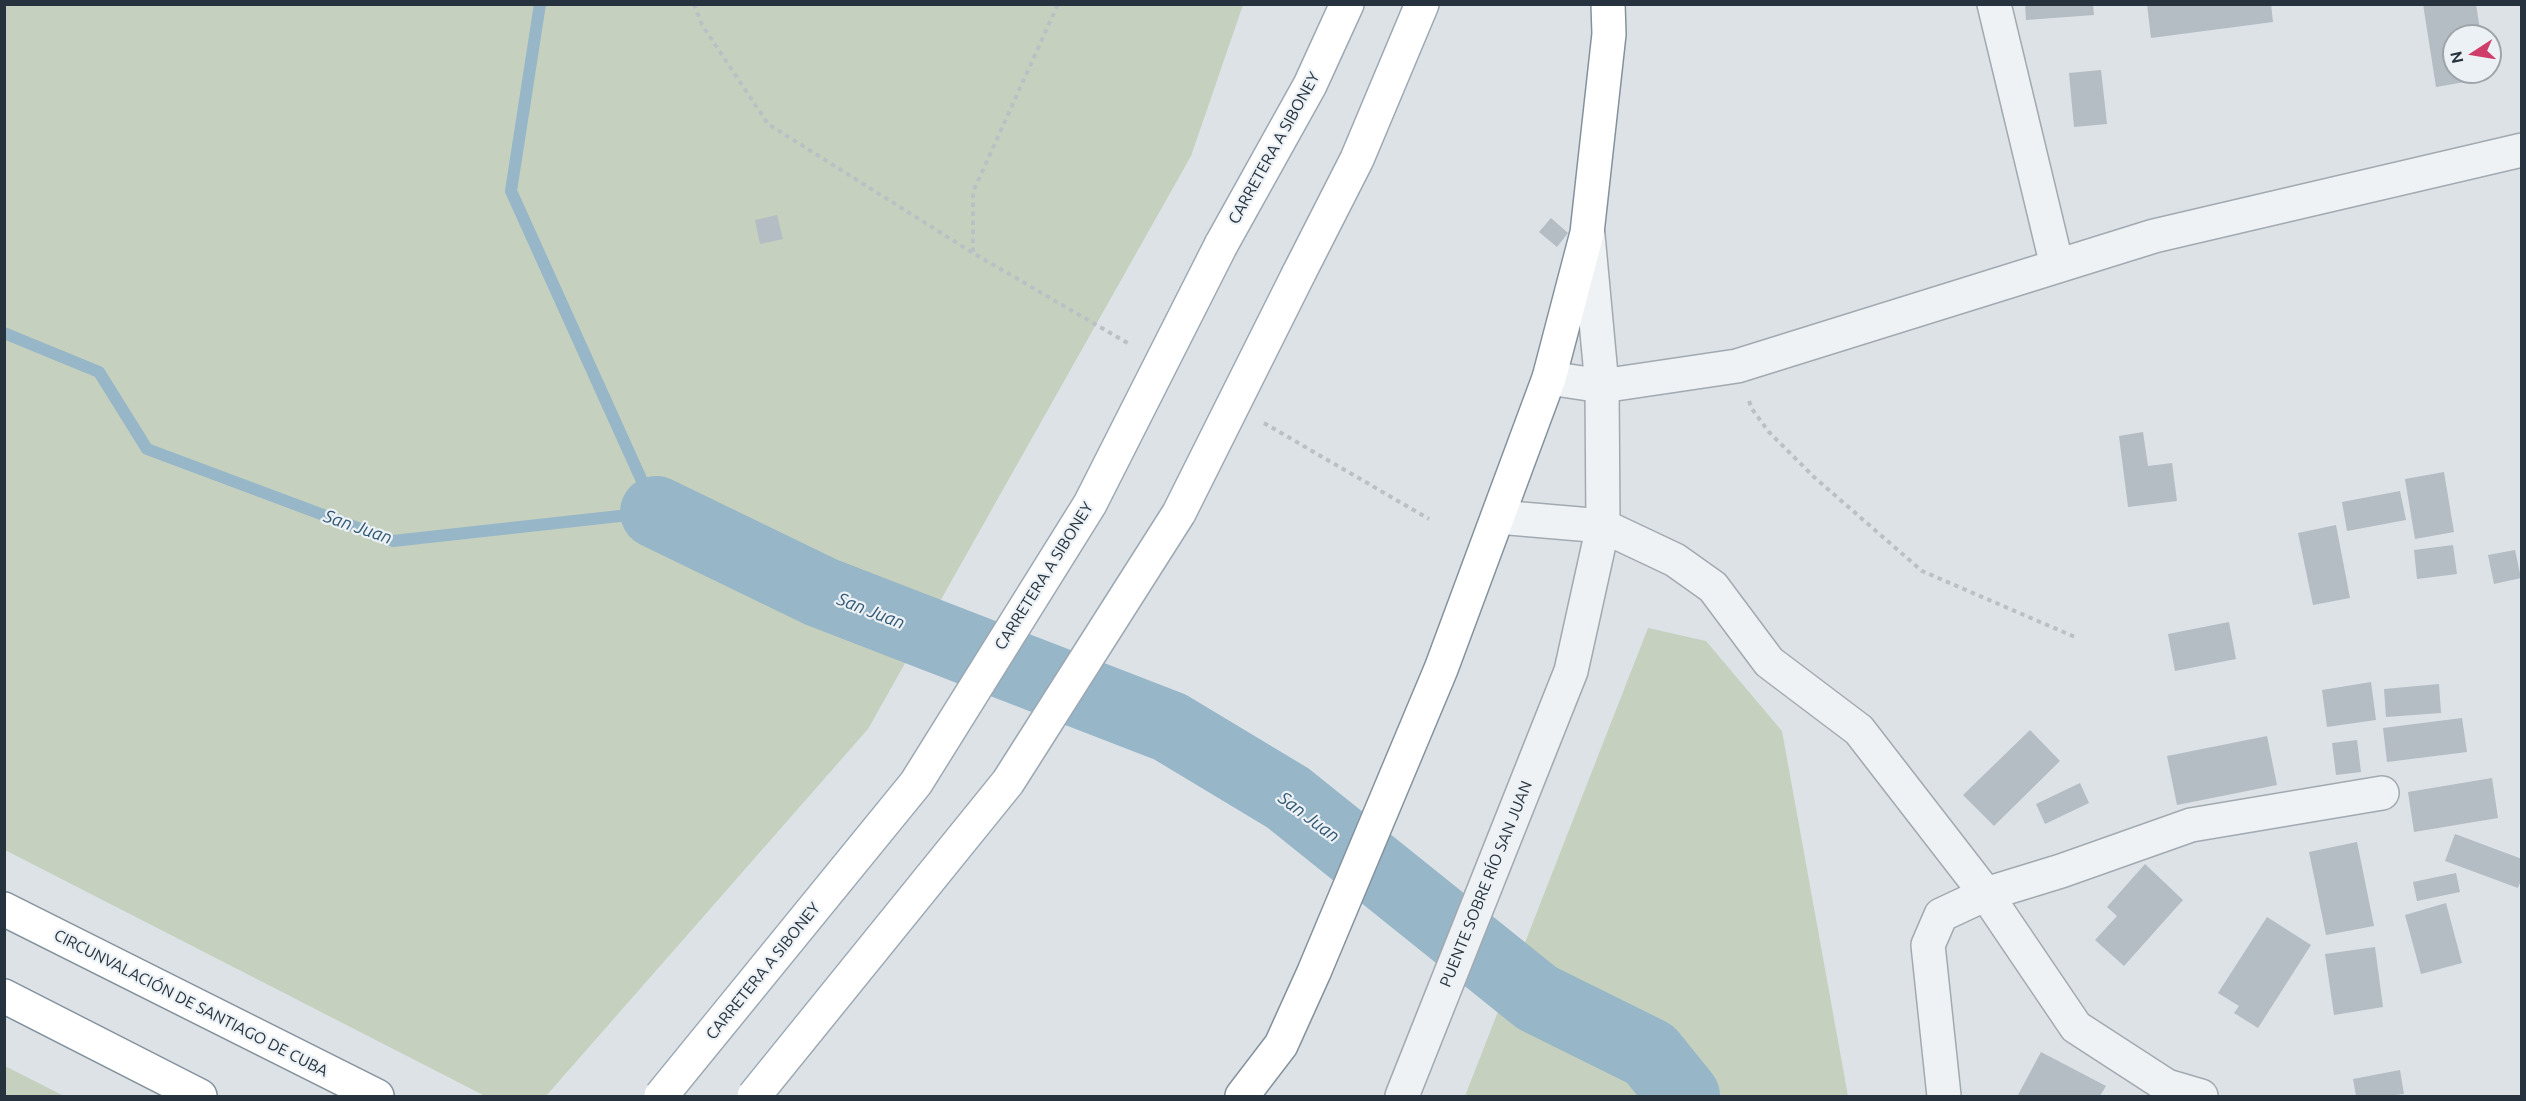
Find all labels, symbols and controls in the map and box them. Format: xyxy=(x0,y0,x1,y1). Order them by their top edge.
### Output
north arrow xyxy=(2442,24,2502,84)
text: N xyxy=(2446,50,2466,65)
street label: CARRETERA A SIBONEY xyxy=(1224,69,1324,227)
street label: CARRETERA A SIBONEY xyxy=(991,499,1097,653)
water label: San Juan xyxy=(321,505,395,549)
water label: San Juan xyxy=(834,588,908,634)
street label: PUENTE SOBRE RÍO SAN JUAN xyxy=(1436,778,1536,990)
water label: San Juan xyxy=(1274,787,1344,847)
street label: CARRETERA A SIBONEY xyxy=(702,899,824,1043)
street label: CIRCUNVALACIÓN DE SANTIAGO DE CUBA xyxy=(51,925,331,1081)

